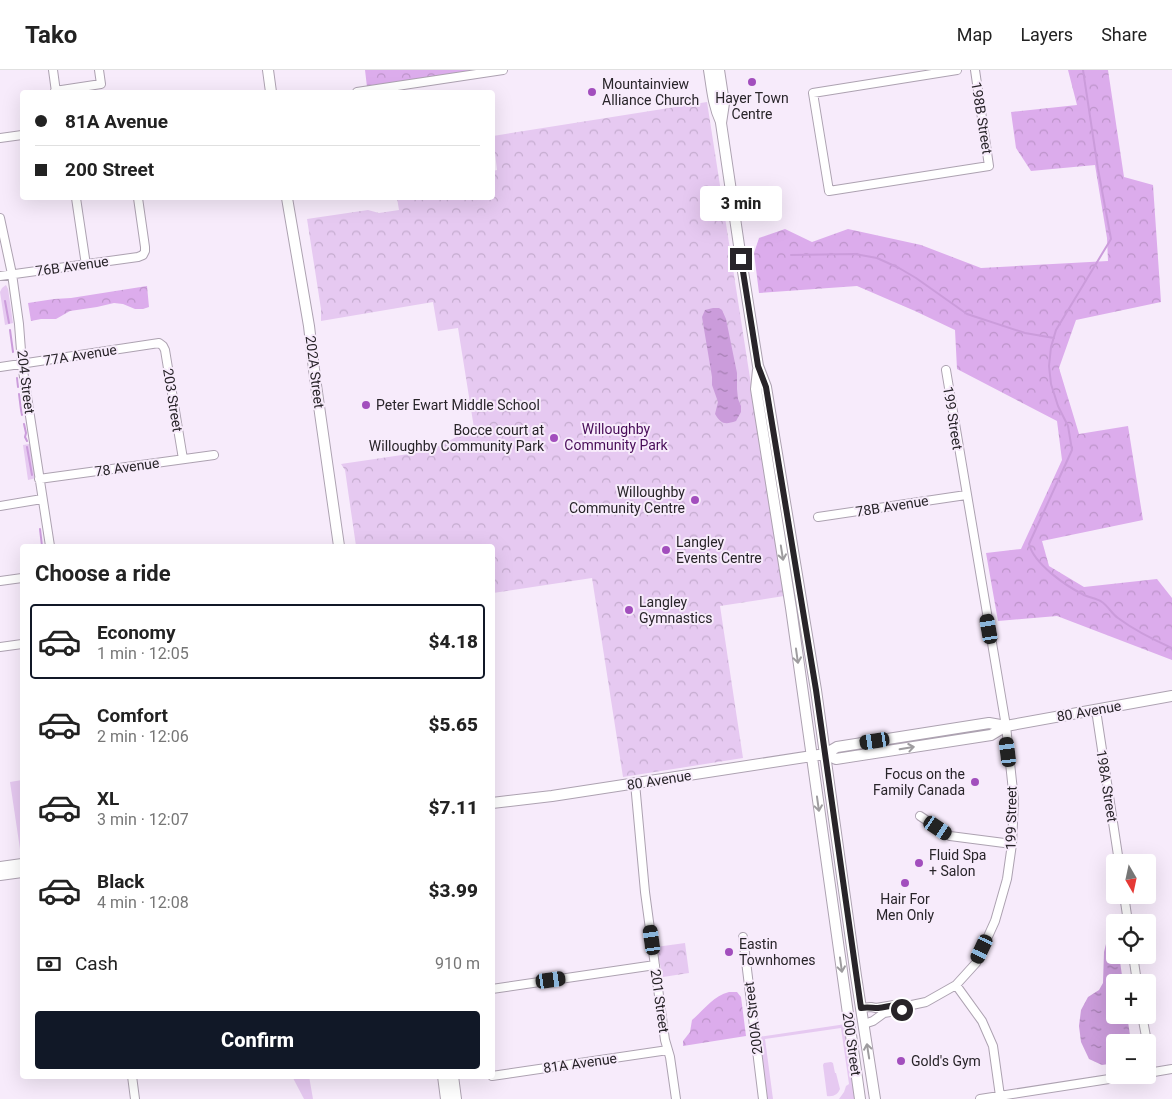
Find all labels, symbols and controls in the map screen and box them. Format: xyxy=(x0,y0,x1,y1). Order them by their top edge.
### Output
text: Tako xyxy=(25,21,77,49)
text: Map xyxy=(957,24,992,45)
text: Layers xyxy=(1020,24,1073,45)
text: Share xyxy=(1101,24,1147,45)
place label: Mountainview Alliance Church xyxy=(602,76,699,108)
marker: Hayer Town Centre xyxy=(746,76,758,88)
street label: 198B Street xyxy=(968,81,996,156)
marker: Mountainview Alliance Church xyxy=(586,86,598,98)
place label: Hayer Town Centre xyxy=(715,90,789,122)
text: 81A Avenue xyxy=(65,110,168,133)
text: 200 Street xyxy=(65,158,154,181)
callout: 3 min xyxy=(700,186,782,222)
text: 3 min xyxy=(721,194,761,213)
route end xyxy=(730,248,752,270)
street label: 76B Avenue xyxy=(34,253,110,279)
street label: 202A Street xyxy=(303,335,327,410)
street label: 77A Avenue xyxy=(42,341,118,369)
street label: 204 Street xyxy=(14,349,38,415)
street label: 203 Street xyxy=(160,367,186,433)
street label: 199 Street xyxy=(940,385,966,451)
place label: Peter Ewart Middle School xyxy=(376,397,540,413)
marker: Peter Ewart Middle School xyxy=(360,399,372,411)
park label: Willoughby Community Park xyxy=(564,421,669,453)
place label: Bocce court at Willoughby Community Park xyxy=(369,422,545,454)
marker: Bocce court at Willoughby Community Park xyxy=(548,432,560,444)
street label: 78 Avenue xyxy=(94,455,160,479)
place label: Willoughby Community Centre xyxy=(569,484,685,516)
street label: 78B Avenue xyxy=(854,492,930,520)
marker: Willoughby Community Centre xyxy=(689,494,701,506)
place label: Langley Events Centre xyxy=(676,534,762,566)
marker: Langley Events Centre xyxy=(660,544,672,556)
one-way arrow xyxy=(778,544,788,560)
text: Choose a ride xyxy=(35,561,171,586)
place label: Langley Gymnastics xyxy=(639,594,713,626)
marker: Langley Gymnastics xyxy=(623,604,635,616)
car xyxy=(979,613,998,645)
icon: car xyxy=(37,619,82,664)
text: Economy xyxy=(97,621,176,644)
text: $4.18 xyxy=(429,630,478,653)
text: 1 min · 12:05 xyxy=(97,644,189,663)
one-way arrow xyxy=(792,648,802,664)
street label: 80 Avenue xyxy=(1056,697,1122,725)
icon: car xyxy=(37,702,82,747)
text: Comfort xyxy=(97,704,168,727)
text: $5.65 xyxy=(429,713,478,736)
text: 2 min · 12:06 xyxy=(97,727,189,746)
car xyxy=(859,731,890,751)
car xyxy=(998,736,1017,768)
one-way arrow xyxy=(898,742,914,752)
street label: 198A Street xyxy=(1093,749,1121,824)
place label: Focus on the Family Canada xyxy=(873,766,965,798)
street label: 80 Avenue xyxy=(626,767,692,793)
marker: Focus on the Family Canada xyxy=(969,776,981,788)
icon: car xyxy=(37,785,82,830)
street label: 199 Street xyxy=(1002,785,1020,850)
text: XL xyxy=(97,787,119,810)
text: $7.11 xyxy=(429,796,478,819)
one-way arrow xyxy=(813,796,823,812)
text: 3 min · 12:07 xyxy=(97,810,189,829)
car xyxy=(921,813,954,843)
place label: Fluid Spa + Salon xyxy=(929,847,986,879)
north arrow xyxy=(1106,854,1156,904)
map controls xyxy=(1106,854,1156,1084)
marker: Fluid Spa + Salon xyxy=(913,857,925,869)
icon: car xyxy=(37,868,82,913)
text: Black xyxy=(97,870,144,893)
marker: Hair For Men Only xyxy=(899,877,911,889)
text: $3.99 xyxy=(429,879,478,902)
place label: Hair For Men Only xyxy=(876,891,934,923)
text: 4 min · 12:08 xyxy=(97,893,189,912)
button: locate xyxy=(1106,914,1156,964)
car xyxy=(642,924,661,956)
car xyxy=(968,932,995,966)
place label: Eastin Townhomes xyxy=(739,936,816,968)
marker: Eastin Townhomes xyxy=(723,946,735,958)
icon: cash xyxy=(35,950,63,978)
text: Cash xyxy=(75,952,118,975)
text: 910 m xyxy=(435,954,480,973)
one-way arrow xyxy=(836,957,846,973)
street label: 201 Street xyxy=(648,968,672,1034)
car xyxy=(535,970,566,990)
button: + xyxy=(1106,974,1156,1024)
street label: 200A Street xyxy=(741,980,765,1055)
route start xyxy=(891,999,913,1021)
button: Confirm xyxy=(35,1011,480,1069)
street label: 200 Street xyxy=(840,1011,864,1077)
button: − xyxy=(1106,1034,1156,1084)
one-way arrow xyxy=(862,1043,872,1059)
street label: 81A Avenue xyxy=(542,1050,618,1076)
place label: Gold's Gym xyxy=(911,1053,981,1069)
marker: Gold's Gym xyxy=(895,1055,907,1067)

